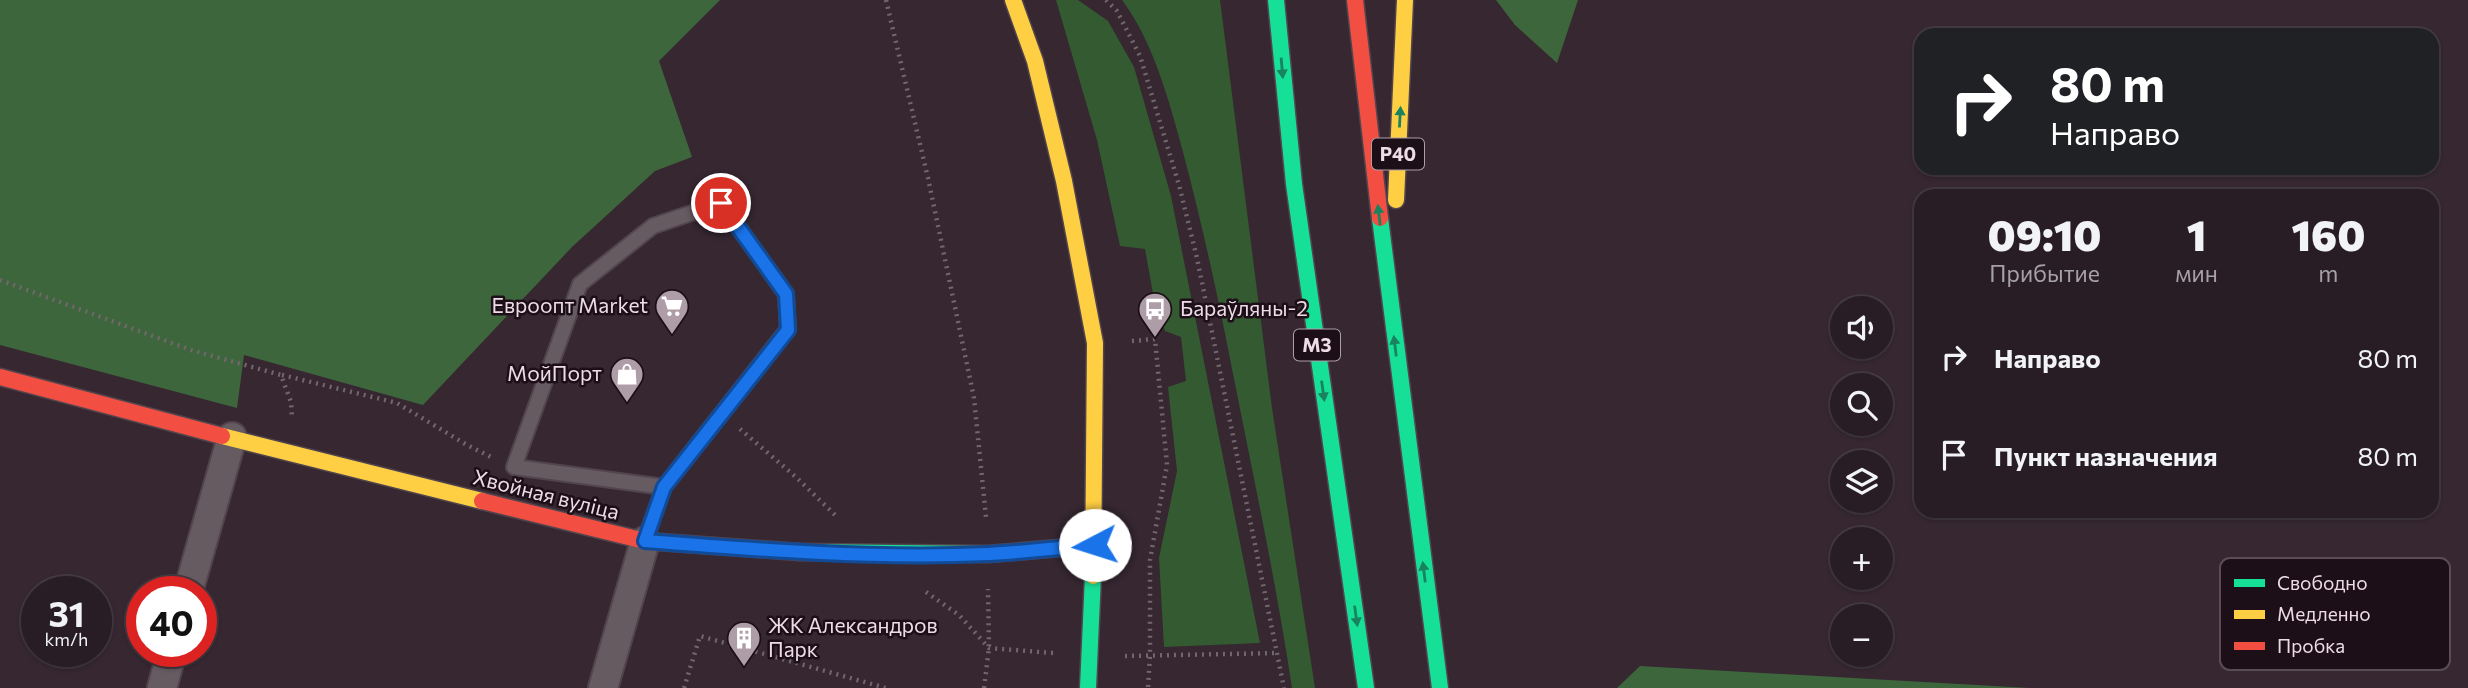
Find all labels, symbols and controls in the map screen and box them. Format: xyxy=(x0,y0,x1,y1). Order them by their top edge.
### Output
text: 80 m xyxy=(2050,52,2165,112)
icon: right xyxy=(1935,56,2026,147)
one-way arrow xyxy=(1277,57,1288,79)
one-way arrow xyxy=(1394,105,1405,127)
text: Направо xyxy=(2050,112,2180,152)
road number: Р40 xyxy=(1372,138,1424,170)
pin xyxy=(691,173,751,233)
icon: arrive xyxy=(702,184,740,222)
one-way arrow xyxy=(1373,204,1384,226)
text: 09:10 xyxy=(1988,208,2102,260)
text: 1 xyxy=(2187,208,2206,260)
text: 160 xyxy=(2291,208,2365,260)
text: Прибытие xyxy=(1989,259,2100,287)
text: мин xyxy=(2175,259,2218,287)
text: m xyxy=(2318,259,2338,287)
supermarket icon: Евроопт Market xyxy=(653,287,691,336)
bus stop icon: Бараўляны-2 xyxy=(1136,290,1174,339)
place label: Евроопт Market xyxy=(491,292,648,317)
place label: Бараўляны-2 xyxy=(1180,295,1308,320)
map controls xyxy=(1830,296,1893,667)
button: sound xyxy=(1830,296,1893,359)
road number: М3 xyxy=(1294,330,1340,360)
one-way arrow xyxy=(1390,335,1401,357)
icon: right xyxy=(1935,338,1973,376)
text: Направо xyxy=(1994,342,2101,373)
text: 80 m xyxy=(2358,342,2418,373)
shop icon: МойПорт xyxy=(608,355,646,404)
place label: МойПорт xyxy=(507,360,602,385)
button: search xyxy=(1830,373,1893,436)
one-way arrow xyxy=(1318,380,1329,402)
icon: arrive xyxy=(1935,436,1973,474)
text: Пункт назначения xyxy=(1994,440,2218,471)
text: 80 m xyxy=(2358,440,2418,471)
button: layers xyxy=(1830,450,1893,513)
street label: Хвойная вуліца xyxy=(471,463,622,524)
position arrow xyxy=(1058,508,1132,582)
button: + xyxy=(1830,527,1893,590)
legend xyxy=(2220,558,2450,670)
one-way arrow xyxy=(1418,561,1429,583)
text: Свободно xyxy=(2277,571,2367,594)
speed limit sign: 40 xyxy=(126,576,217,667)
text: 31 xyxy=(48,591,85,634)
text: Медленно xyxy=(2277,602,2371,625)
button: − xyxy=(1830,604,1893,667)
one-way arrow xyxy=(1350,605,1361,627)
place label: ЖК Александров Парк xyxy=(768,612,938,661)
building icon: ЖК Александров Парк xyxy=(725,619,763,668)
text: km/h xyxy=(45,628,88,650)
text: Пробка xyxy=(2277,634,2345,657)

